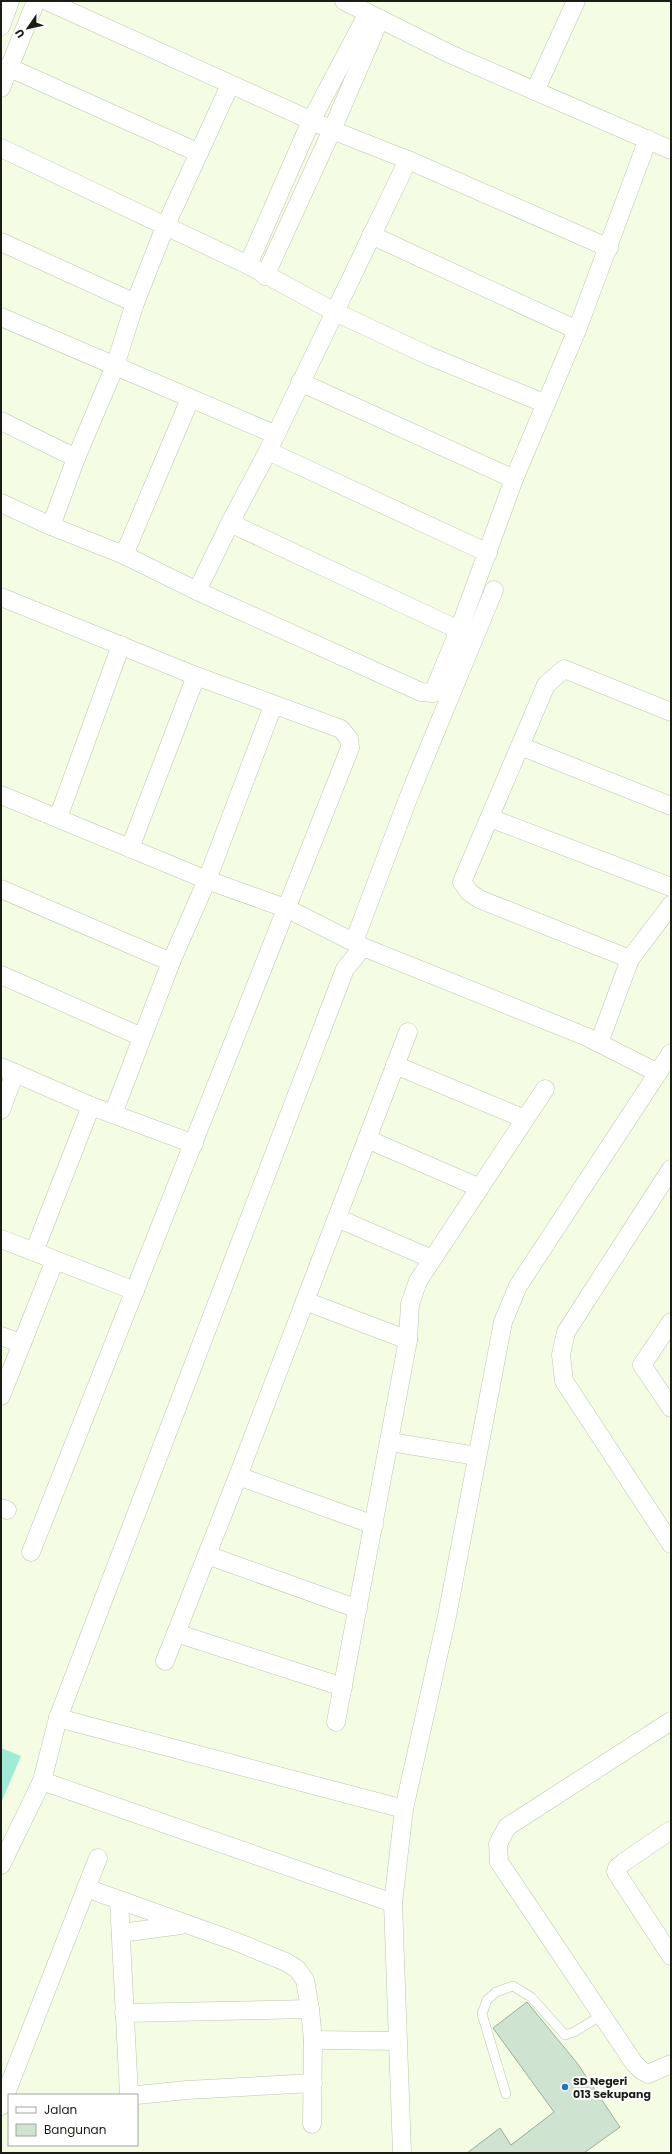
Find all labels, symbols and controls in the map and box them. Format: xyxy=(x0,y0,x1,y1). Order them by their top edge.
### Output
north arrow xyxy=(8,8,48,48)
text: U xyxy=(11,26,29,41)
place label: SD Negeri 013 Sekupang xyxy=(573,2073,651,2102)
marker: SD Negeri 013 Sekupang xyxy=(560,2082,570,2092)
legend xyxy=(8,2094,138,2146)
text: Jalan xyxy=(44,2101,77,2118)
text: Bangunan xyxy=(44,2121,106,2138)

